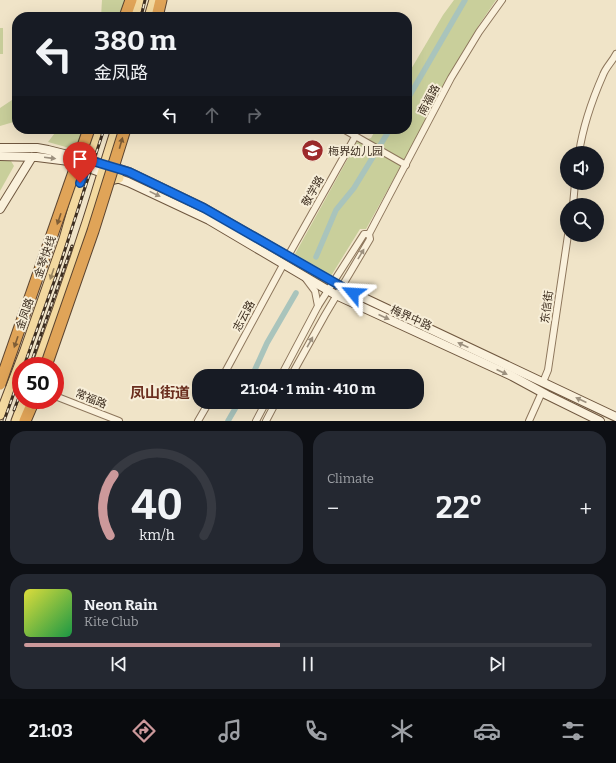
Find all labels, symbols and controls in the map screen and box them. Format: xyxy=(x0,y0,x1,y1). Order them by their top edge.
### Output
text: 380 m xyxy=(94,24,177,57)
icon: left xyxy=(28,28,80,80)
text: 金凤路 xyxy=(94,62,148,84)
street label: 南福路 xyxy=(416,82,442,118)
icon: left xyxy=(159,104,181,126)
icon: ahead xyxy=(201,104,223,126)
icon: right xyxy=(243,104,265,126)
one-way arrow xyxy=(118,137,124,149)
school or university icon: 梅界幼儿园 xyxy=(300,138,326,164)
pin xyxy=(63,142,97,183)
place label: 梅界幼儿园 xyxy=(328,145,383,158)
map controls xyxy=(560,146,604,242)
button: sound xyxy=(560,146,604,190)
icon: arrive xyxy=(69,148,91,170)
one-way arrow xyxy=(44,155,56,161)
street label: 敬学路 xyxy=(299,173,327,209)
one-way arrow xyxy=(149,191,160,197)
button: search xyxy=(560,198,604,242)
one-way arrow xyxy=(55,213,61,225)
street label: 金琴快线 xyxy=(32,234,58,280)
one-way arrow xyxy=(357,248,364,260)
one-way arrow xyxy=(49,268,55,280)
position arrow xyxy=(332,272,374,314)
street label: 东信街 xyxy=(538,290,556,324)
street label: 金凤路 xyxy=(13,296,37,332)
street label: 志云路 xyxy=(231,298,257,334)
street label: 梅界中路 xyxy=(388,303,434,333)
one-way arrow xyxy=(378,314,389,320)
one-way arrow xyxy=(12,336,18,348)
one-way arrow xyxy=(306,336,313,348)
one-way arrow xyxy=(457,342,469,348)
speed limit sign: 50 xyxy=(12,357,64,409)
one-way arrow xyxy=(496,368,508,375)
text: 21:04 · 1 min · 410 m xyxy=(241,380,375,398)
district label: 凤山街道 xyxy=(130,384,190,402)
street label: 常福路 xyxy=(73,387,109,411)
one-way arrow xyxy=(575,397,586,403)
text: Climate xyxy=(327,471,374,486)
text: 40 xyxy=(131,479,182,529)
text: 22° xyxy=(436,490,483,526)
text: − xyxy=(327,495,339,522)
text: + xyxy=(579,495,592,522)
text: km/h xyxy=(139,526,174,543)
text: Neon Rain xyxy=(84,596,157,614)
text: Kite Club xyxy=(84,614,138,629)
icon: previous xyxy=(108,653,130,675)
icon: pause xyxy=(297,653,319,675)
icon: next xyxy=(486,653,508,675)
icon: directions xyxy=(130,717,158,745)
icon: music xyxy=(216,717,244,745)
icon: phone xyxy=(302,717,330,745)
icon: climate xyxy=(388,717,416,745)
icon: car xyxy=(473,717,501,745)
icon: filters xyxy=(559,717,587,745)
text: 21:03 xyxy=(29,720,73,742)

